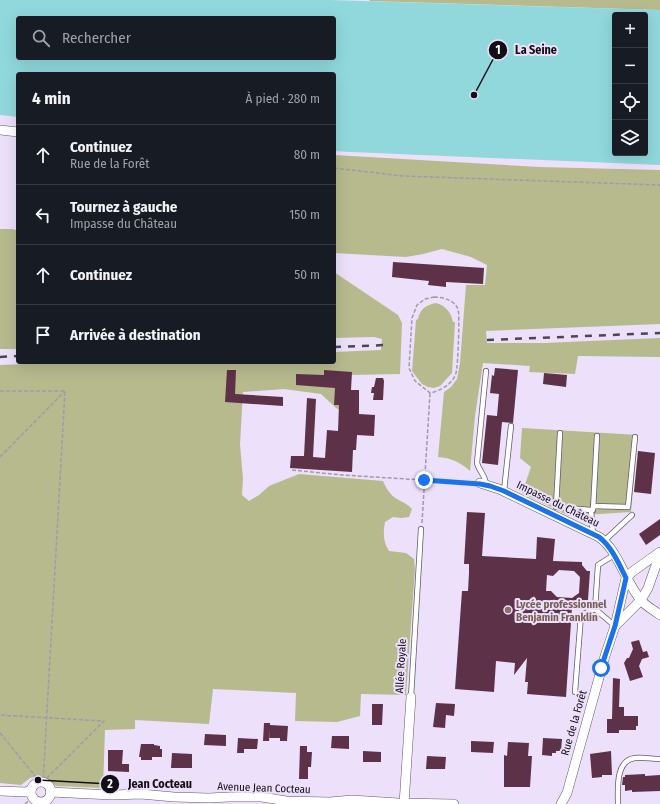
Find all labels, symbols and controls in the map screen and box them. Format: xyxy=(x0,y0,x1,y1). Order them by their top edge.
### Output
map controls xyxy=(612,12,648,156)
button: + xyxy=(612,12,648,48)
search box xyxy=(16,16,336,60)
icon: search xyxy=(30,27,52,49)
text: Rechercher xyxy=(62,29,131,47)
callout: La Seine xyxy=(488,38,565,62)
text: 1 xyxy=(495,43,501,57)
text: La Seine xyxy=(515,43,557,57)
button: − xyxy=(612,48,648,84)
button: locate xyxy=(612,84,648,120)
text: 4 min xyxy=(32,88,71,109)
text: À pied · 280 m xyxy=(246,91,320,106)
button: layers xyxy=(612,120,648,156)
text: Continuez xyxy=(70,138,132,156)
icon: ahead xyxy=(32,144,54,166)
text: 80 m xyxy=(294,147,320,162)
text: Rue de la Forêt xyxy=(70,156,150,171)
text: Tournez à gauche xyxy=(70,198,177,216)
icon: left xyxy=(32,204,54,226)
text: 150 m xyxy=(289,207,320,222)
text: Impasse du Château xyxy=(70,216,177,231)
icon: ahead xyxy=(32,264,54,286)
text: Continuez xyxy=(70,266,132,284)
text: 50 m xyxy=(294,267,320,282)
icon: arrive xyxy=(32,324,54,346)
text: Arrivée à destination xyxy=(70,326,201,344)
route end xyxy=(415,471,433,489)
street label: Impasse du Château xyxy=(514,478,602,530)
place label: Lycée professionnel Benjamin Franklin xyxy=(516,598,608,624)
marker: Lycée professionnel Benjamin Franklin xyxy=(503,605,513,615)
street label: Allée Royale xyxy=(393,638,409,694)
route start xyxy=(592,659,610,677)
street label: Rue de la Forêt xyxy=(558,688,590,757)
callout: Jean Cocteau xyxy=(100,772,200,796)
text: 2 xyxy=(106,777,113,791)
text: Jean Cocteau xyxy=(127,777,192,791)
street label: Avenue Jean Cocteau xyxy=(217,780,311,796)

